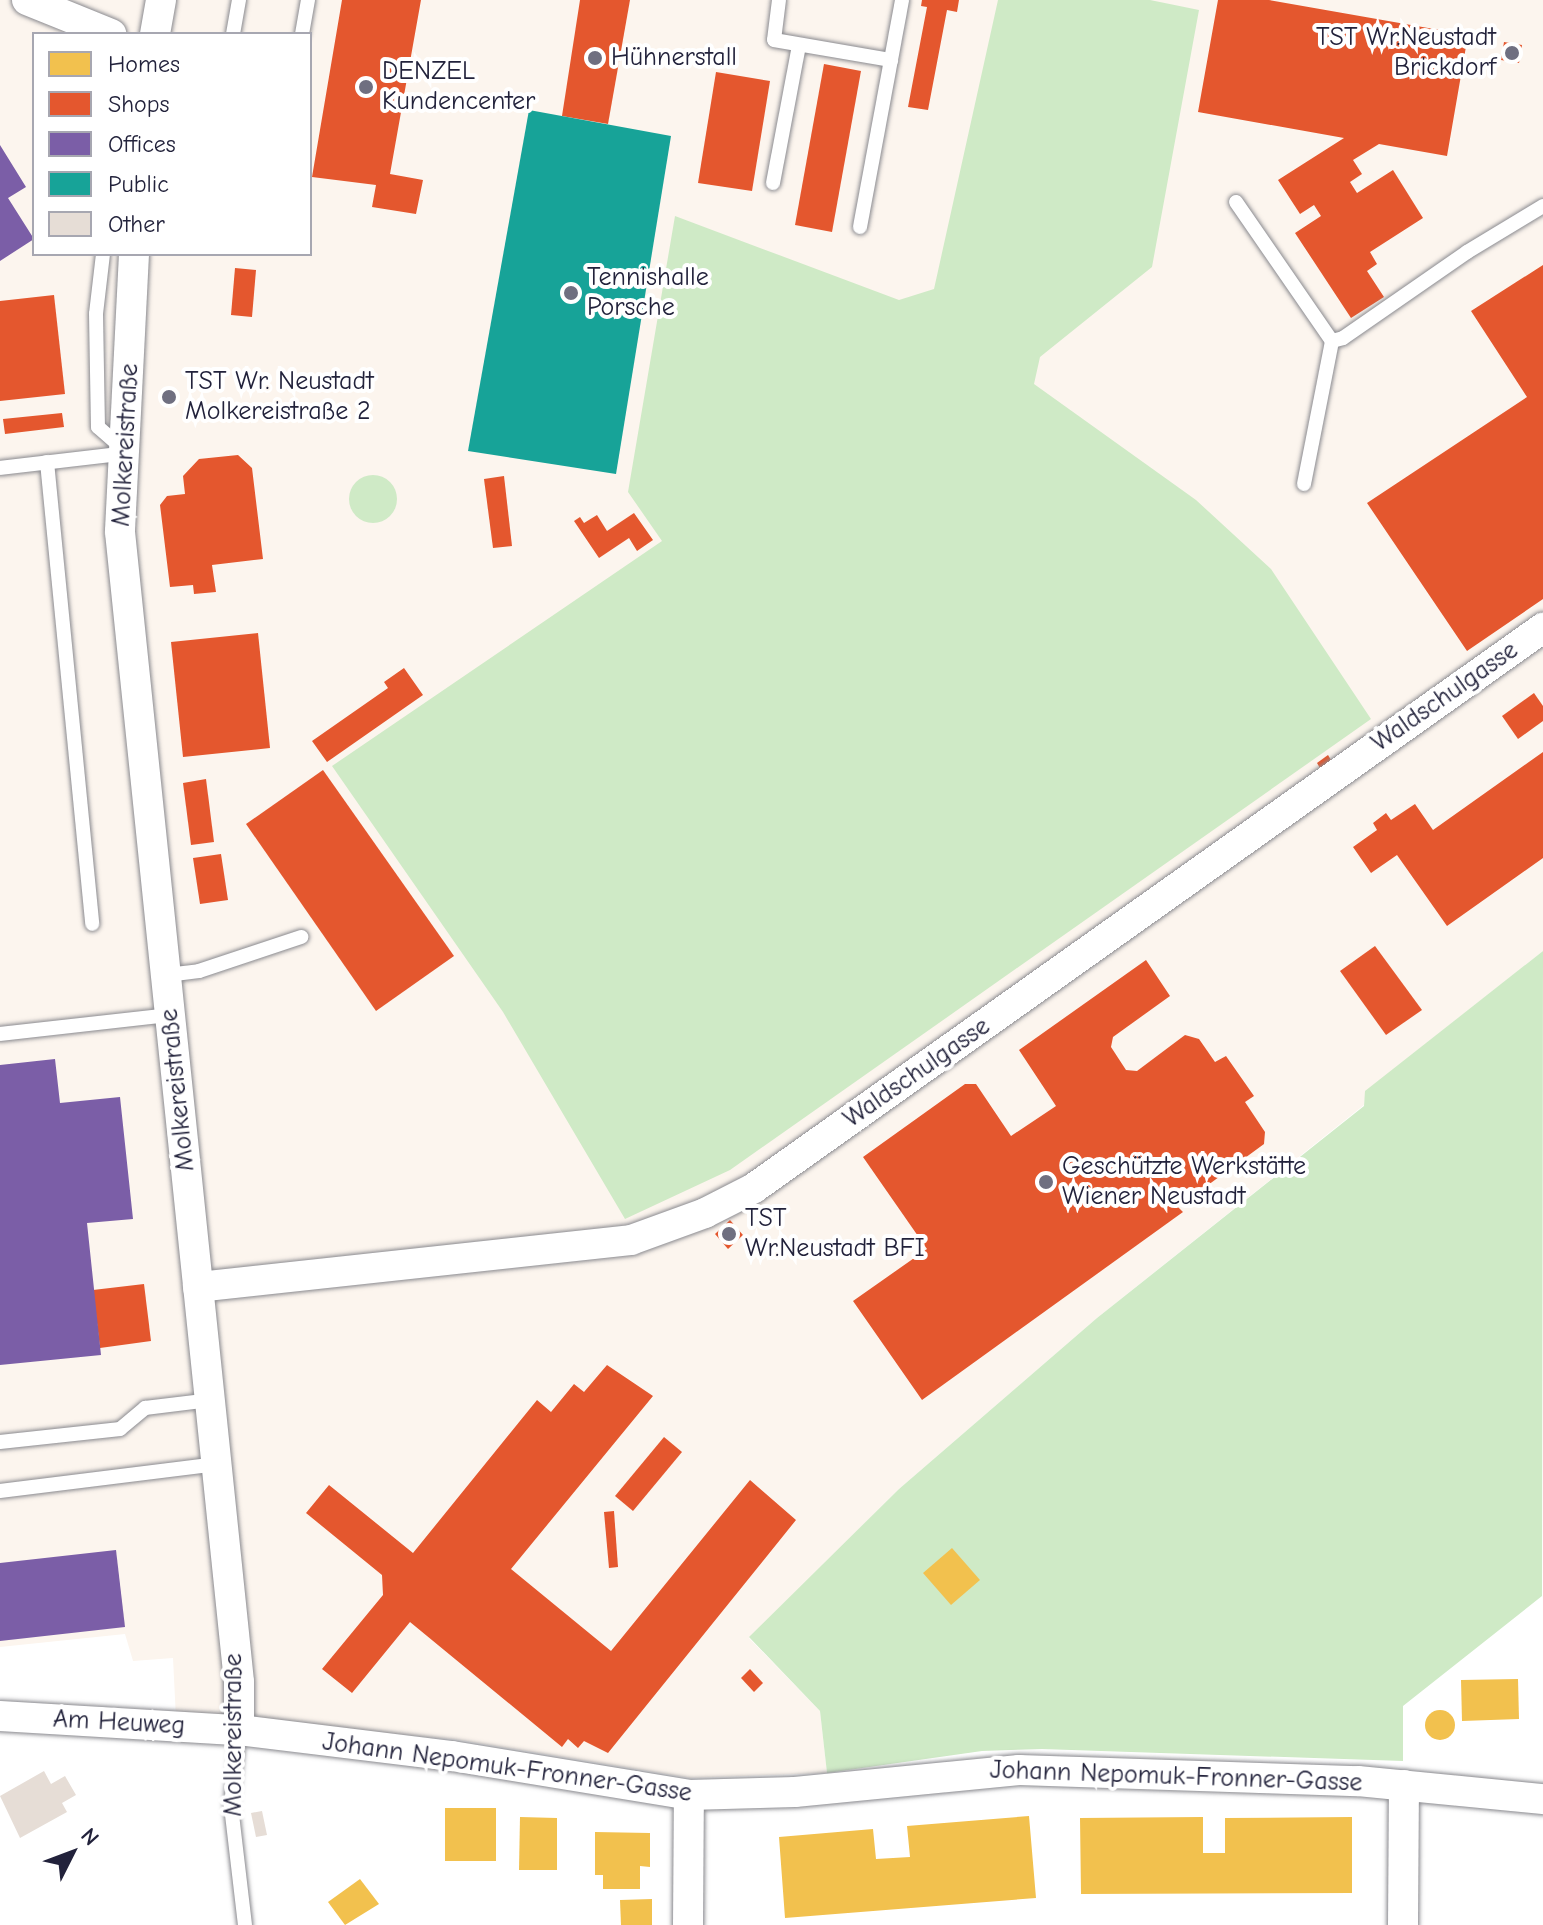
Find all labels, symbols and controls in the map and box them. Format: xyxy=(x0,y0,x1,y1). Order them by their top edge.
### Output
place label: TST Wr.Neustadt Brickdorf xyxy=(1316,22,1496,84)
legend xyxy=(32,32,312,256)
place label: Hühnerstall xyxy=(611,42,737,74)
marker: TST Wr.Neustadt Brickdorf xyxy=(1503,44,1521,62)
marker: Hühnerstall xyxy=(586,49,604,67)
text: Homes xyxy=(108,50,180,78)
place label: DENZEL Kundencenter xyxy=(382,56,535,118)
marker: DENZEL Kundencenter xyxy=(357,78,375,96)
text: Shops xyxy=(108,90,169,118)
text: Offices xyxy=(108,130,176,158)
text: Public xyxy=(108,170,169,198)
text: Other xyxy=(108,210,165,238)
place label: Tennishalle Porsche xyxy=(587,262,709,324)
marker: Tennishalle Porsche xyxy=(562,284,580,302)
street label: Molkereistraße xyxy=(106,363,146,527)
place label: TST Wr. Neustadt Molkereistraße 2 xyxy=(185,366,374,428)
marker: TST Wr. Neustadt Molkereistraße 2 xyxy=(160,388,178,406)
street label: Waldschulgasse xyxy=(1366,635,1524,759)
street label: Molkereistraße xyxy=(154,1007,202,1173)
street label: Waldschulgasse xyxy=(838,1011,996,1135)
place label: Geschützte Werkstätte Wiener Neustadt xyxy=(1062,1151,1306,1212)
marker: Geschützte Werkstätte Wiener Neustadt xyxy=(1037,1173,1055,1191)
place label: TST Wr.Neustadt BFI xyxy=(745,1203,925,1264)
marker: TST Wr.Neustadt BFI xyxy=(720,1225,738,1243)
street label: Molkereistraße xyxy=(218,1653,250,1817)
street label: Am Heuweg xyxy=(52,1704,186,1742)
street label: Johann Nepomuk-Fronner-Gasse xyxy=(320,1727,694,1809)
street label: Johann Nepomuk-Fronner-Gasse xyxy=(989,1755,1363,1799)
north arrow xyxy=(32,1813,112,1893)
text: N xyxy=(75,1823,104,1851)

